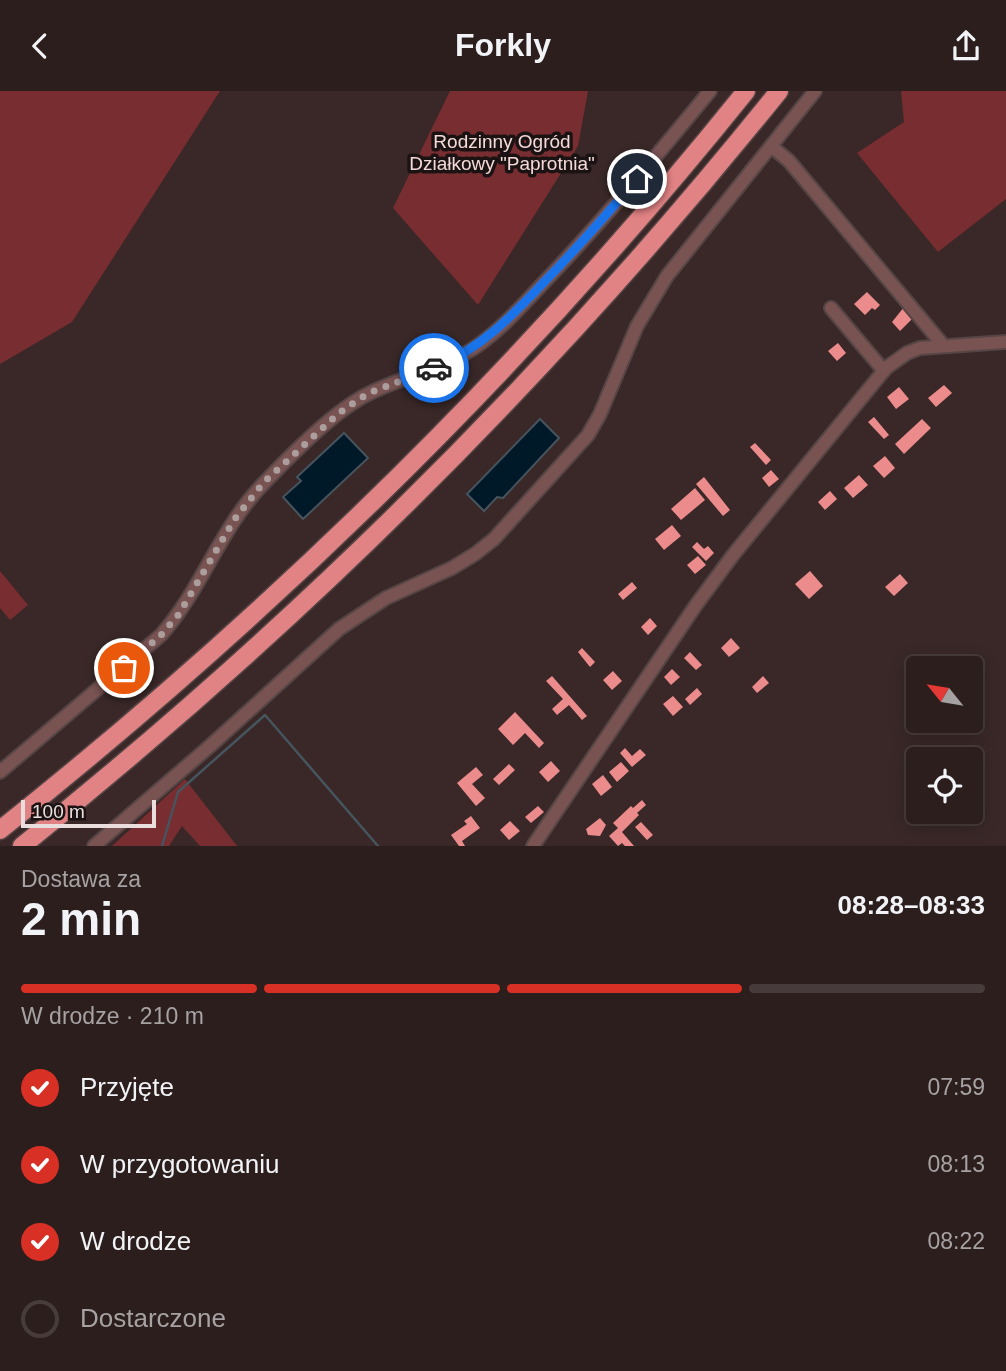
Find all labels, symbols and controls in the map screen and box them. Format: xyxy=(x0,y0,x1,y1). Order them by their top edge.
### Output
icon: back xyxy=(21,27,59,65)
text: Forkly xyxy=(455,27,551,63)
icon: share xyxy=(947,27,985,65)
park label: Rodzinny Ogród Działkowy "Paprotnia" xyxy=(409,131,595,174)
pin xyxy=(607,149,667,209)
icon: home xyxy=(618,160,656,198)
courier xyxy=(399,333,469,403)
icon: car xyxy=(415,349,453,387)
pin xyxy=(94,638,154,698)
icon: bag xyxy=(105,649,143,687)
north arrow xyxy=(906,656,984,733)
map controls xyxy=(906,656,983,824)
button: locate xyxy=(906,747,983,824)
scale bar xyxy=(21,797,156,829)
text: 100 m xyxy=(32,801,85,822)
text: Dostawa za xyxy=(21,866,141,892)
text: 08:28–08:33 xyxy=(838,890,985,920)
text: 2 min xyxy=(21,893,141,945)
text: W drodze · 210 m xyxy=(21,1003,204,1029)
icon: check xyxy=(21,1069,59,1107)
text: Przyjęte xyxy=(80,1072,174,1102)
text: 07:59 xyxy=(927,1074,985,1100)
icon: check xyxy=(21,1146,59,1184)
text: W przygotowaniu xyxy=(80,1149,279,1179)
text: 08:13 xyxy=(927,1151,985,1177)
icon: check xyxy=(21,1223,59,1261)
text: W drodze xyxy=(80,1226,191,1256)
text: 08:22 xyxy=(927,1228,985,1254)
text: Dostarczone xyxy=(80,1303,226,1333)

